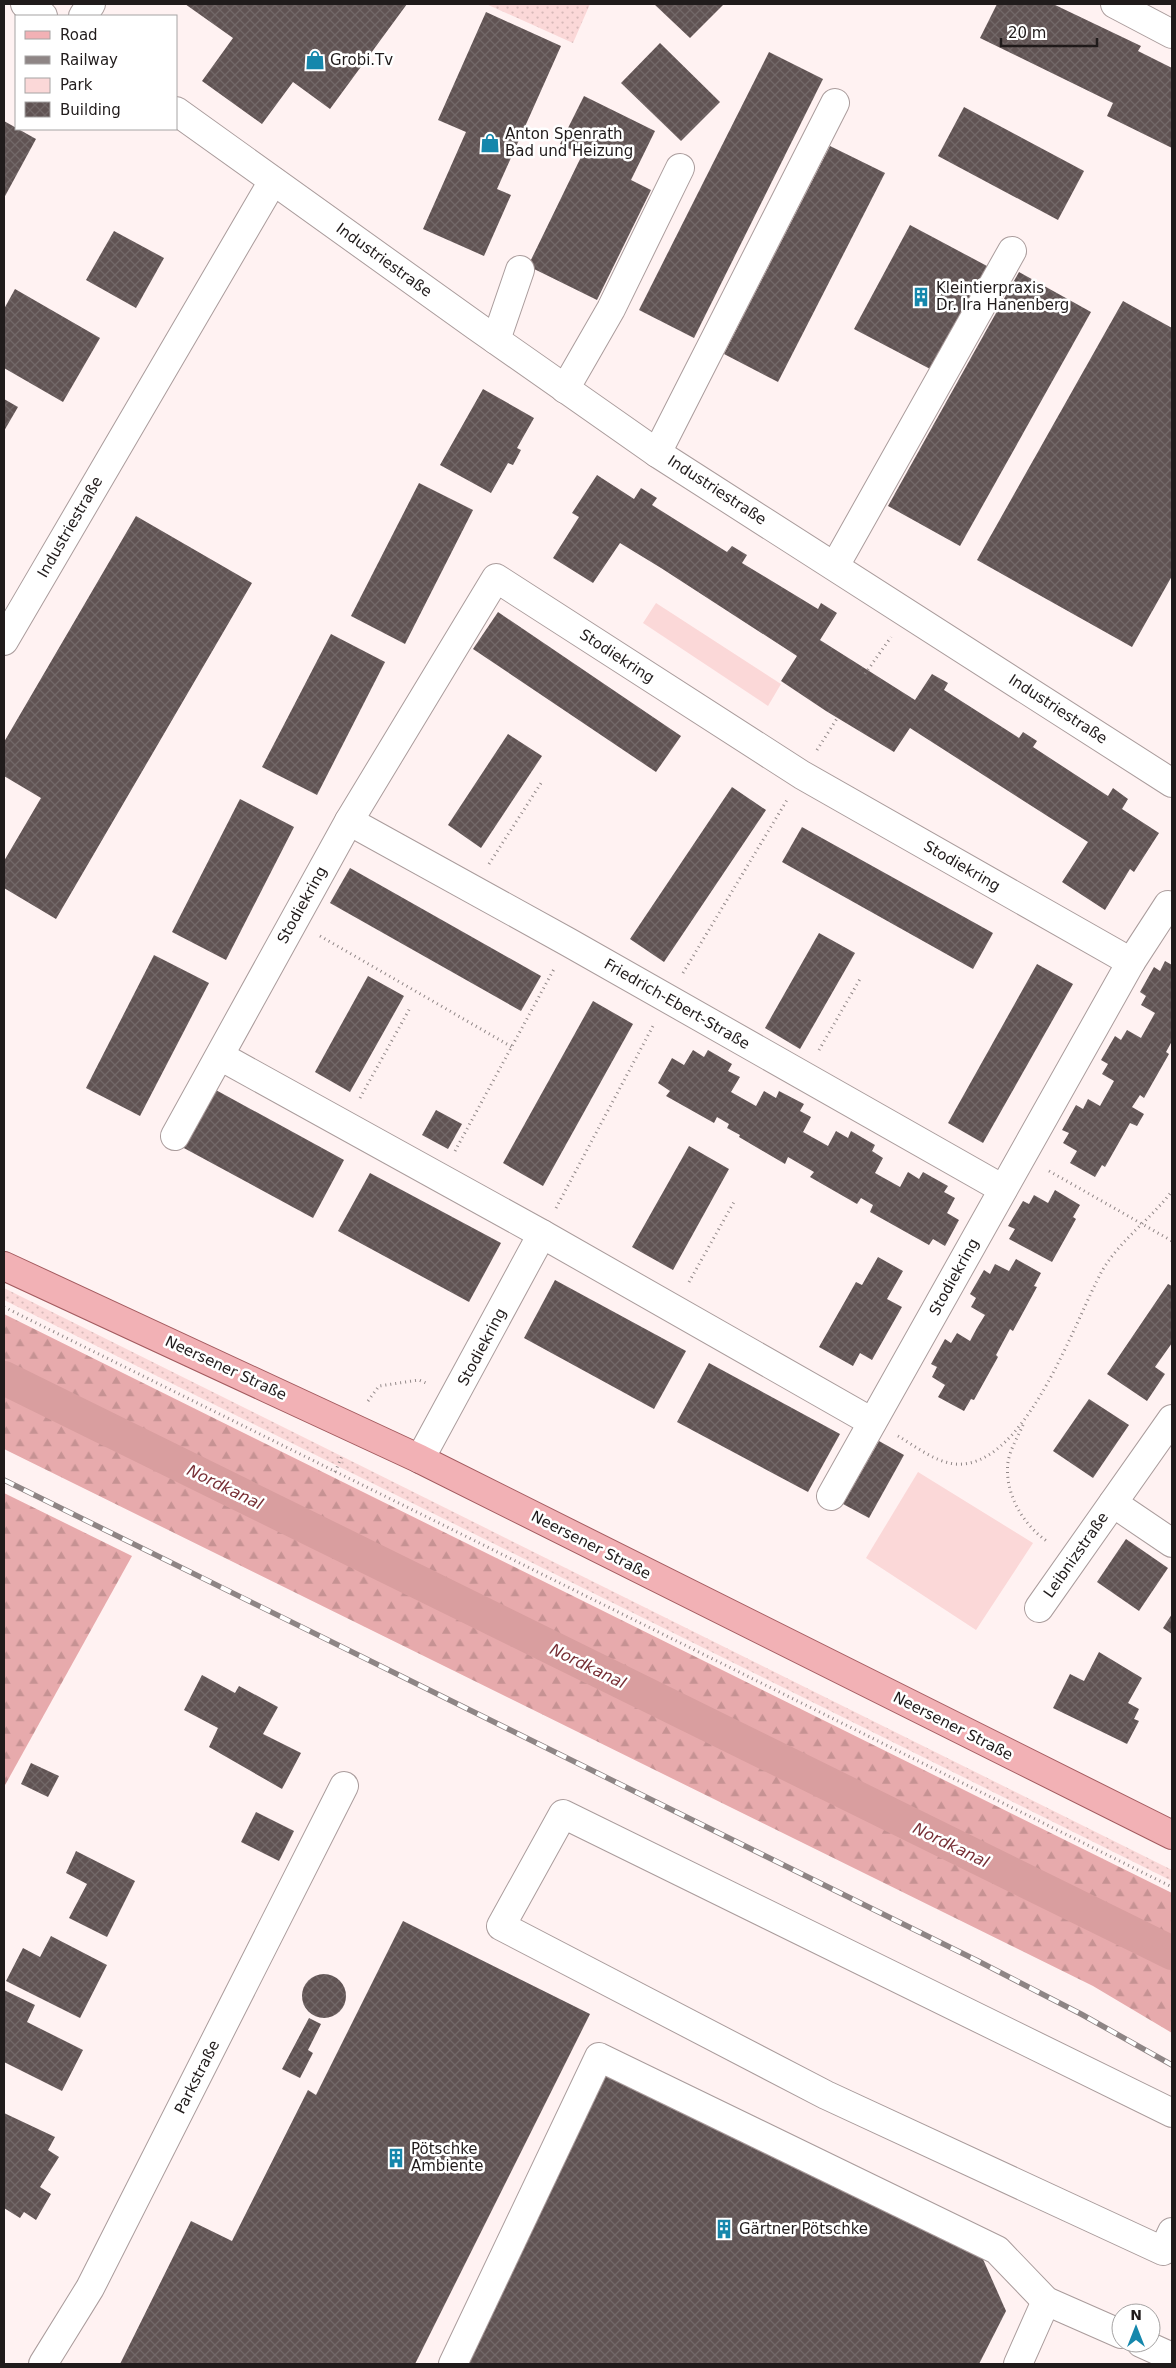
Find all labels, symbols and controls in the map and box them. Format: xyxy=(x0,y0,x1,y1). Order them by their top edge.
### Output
legend xyxy=(15,15,178,130)
scale bar xyxy=(1001,15,1097,47)
text: 20 m xyxy=(1008,24,1046,42)
text: Road xyxy=(60,26,98,44)
shop icon: Grobi.Tv xyxy=(304,49,326,71)
text: Railway xyxy=(60,51,118,69)
place label: Grobi.Tv xyxy=(330,51,393,69)
text: Park xyxy=(60,76,93,94)
text: Building xyxy=(60,101,121,119)
place label: Anton Spenrath Bad und Heizung xyxy=(505,125,633,160)
shop icon: Anton Spenrath Bad und Heizung xyxy=(479,132,501,154)
street label: Industriestraße xyxy=(333,219,435,301)
place label: Kleintierpraxis Dr. Ira Hanenberg xyxy=(936,279,1069,314)
building icon: Kleintierpraxis Dr. Ira Hanenberg xyxy=(910,286,932,308)
street label: Industriestraße xyxy=(664,451,770,529)
street label: Industriestraße xyxy=(34,473,106,581)
street label: Stodiekring xyxy=(576,625,658,687)
street label: Industriestraße xyxy=(1005,670,1111,748)
street label: Stodiekring xyxy=(920,837,1004,895)
street label: Stodiekring xyxy=(273,863,331,947)
street label: Friedrich-Ebert-Straße xyxy=(601,955,753,1053)
street label: Stodiekring xyxy=(925,1235,983,1319)
street label: Stodiekring xyxy=(454,1305,510,1389)
street label: Neersener Straße xyxy=(162,1332,290,1404)
water label: Nordkanal xyxy=(184,1460,266,1514)
street label: Neersener Straße xyxy=(528,1507,654,1583)
street label: Leibnizstraße xyxy=(1040,1509,1112,1601)
water label: Nordkanal xyxy=(547,1639,629,1693)
street label: Neersener Straße xyxy=(890,1688,1016,1764)
water label: Nordkanal xyxy=(910,1818,992,1872)
street label: Parkstraße xyxy=(171,2037,223,2117)
place label: Pötschke Ambiente xyxy=(411,2140,483,2175)
building icon: Pötschke Ambiente xyxy=(385,2147,407,2169)
building icon: Gärtner Pötschke xyxy=(713,2218,735,2240)
place label: Gärtner Pötschke xyxy=(739,2220,868,2238)
north arrow xyxy=(1111,2303,1161,2353)
text: N xyxy=(1130,2307,1142,2323)

